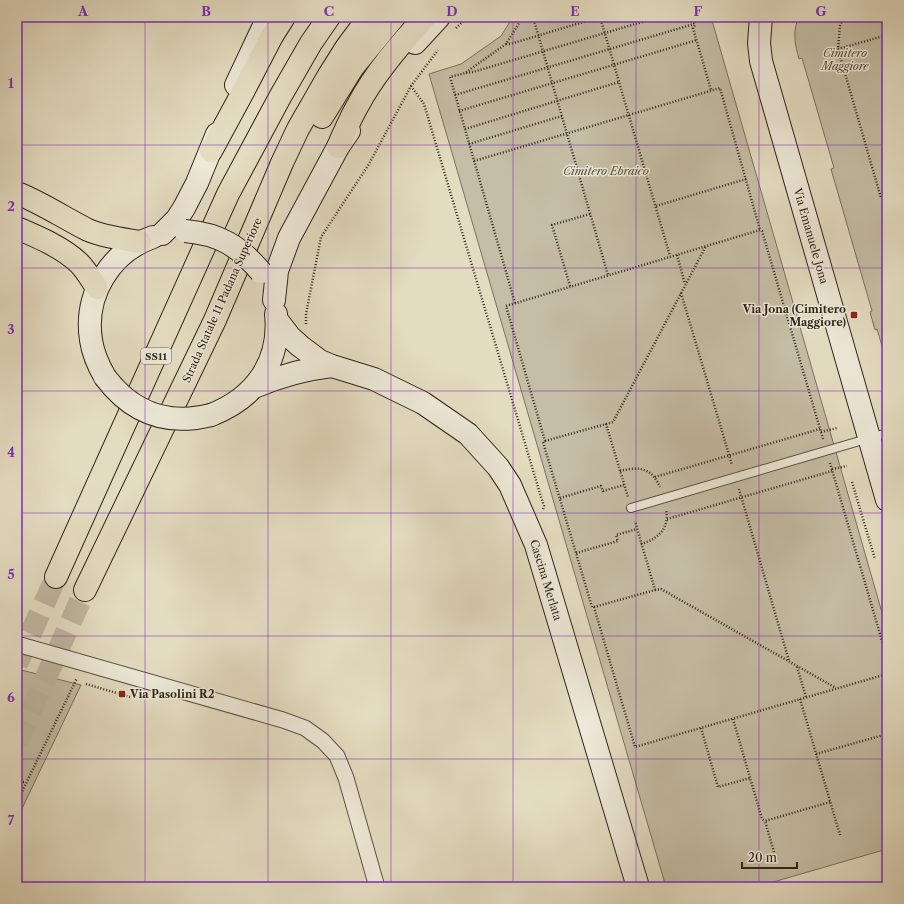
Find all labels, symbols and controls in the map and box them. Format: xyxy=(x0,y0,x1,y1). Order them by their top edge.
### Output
text: A xyxy=(77,3,89,19)
text: B xyxy=(201,3,211,19)
text: C xyxy=(324,3,334,19)
text: D xyxy=(446,3,458,19)
text: E xyxy=(570,3,580,19)
text: F xyxy=(694,3,703,19)
text: G xyxy=(815,3,827,19)
park label: Cimitero Maggiore xyxy=(819,46,869,73)
text: 1 xyxy=(8,75,14,91)
park label: Cimitero Ebraico xyxy=(563,164,649,178)
street label: Via Emanuele Jona xyxy=(790,186,831,286)
text: 2 xyxy=(7,198,15,214)
street label: Strada Statale 11 Padana Superiore xyxy=(179,215,265,385)
place label: Via Jona (Cimitero Maggiore) xyxy=(742,302,847,329)
marker: Via Jona (Cimitero Maggiore) xyxy=(849,310,859,320)
text: 3 xyxy=(7,321,15,337)
road number: SS11 xyxy=(141,348,171,364)
text: 4 xyxy=(7,444,15,460)
street label: Cascina Merlata xyxy=(527,538,565,622)
text: 5 xyxy=(7,566,15,582)
place label: Via Pasolini R2 xyxy=(129,687,215,701)
text: 6 xyxy=(7,689,15,705)
marker: Via Pasolini R2 xyxy=(117,689,127,699)
text: 7 xyxy=(8,812,15,828)
scale bar xyxy=(742,844,797,870)
text: 20 m xyxy=(748,850,777,865)

